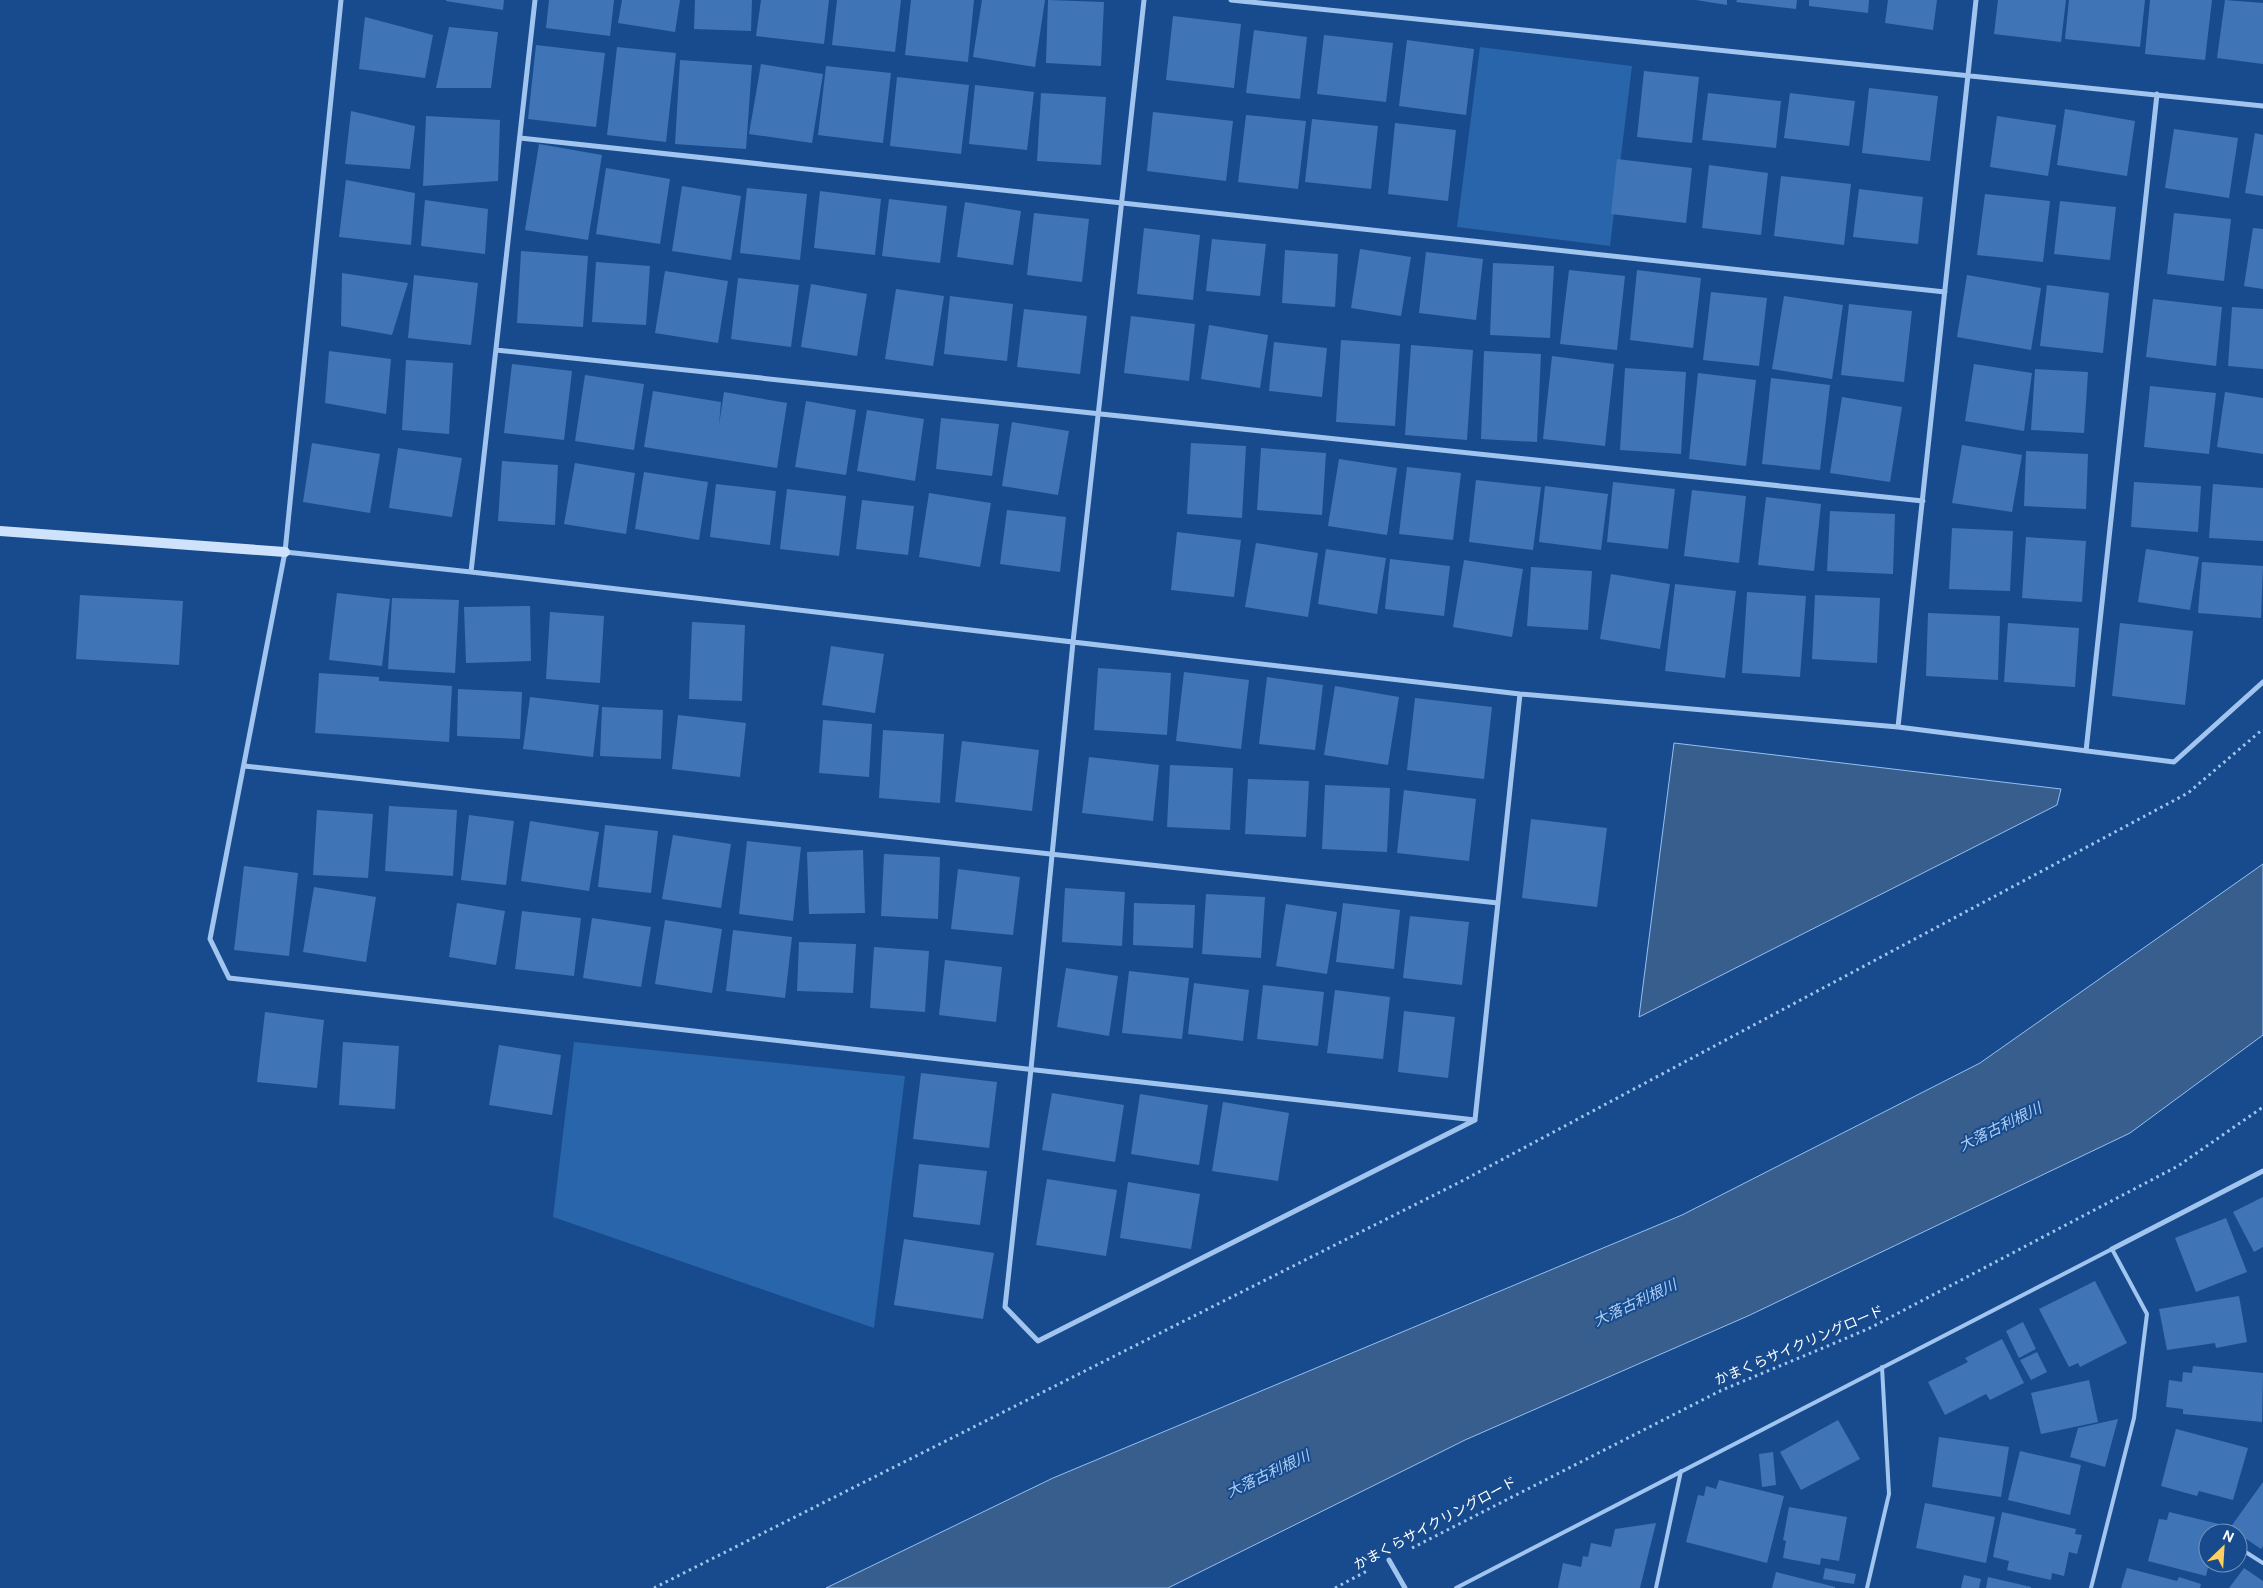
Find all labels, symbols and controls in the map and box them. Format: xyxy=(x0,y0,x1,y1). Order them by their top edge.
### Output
water label: 大落古利根川 xyxy=(1955,1097,2047,1156)
water label: 大落古利根川 xyxy=(1590,1274,1682,1331)
street label: かまくらサイクリングロード xyxy=(1712,1301,1886,1389)
water label: 大落古利根川 xyxy=(1223,1445,1315,1502)
street label: かまくらサイクリングロード xyxy=(1351,1472,1519,1574)
north arrow xyxy=(2198,1523,2248,1573)
text: N xyxy=(2220,1526,2237,1547)

